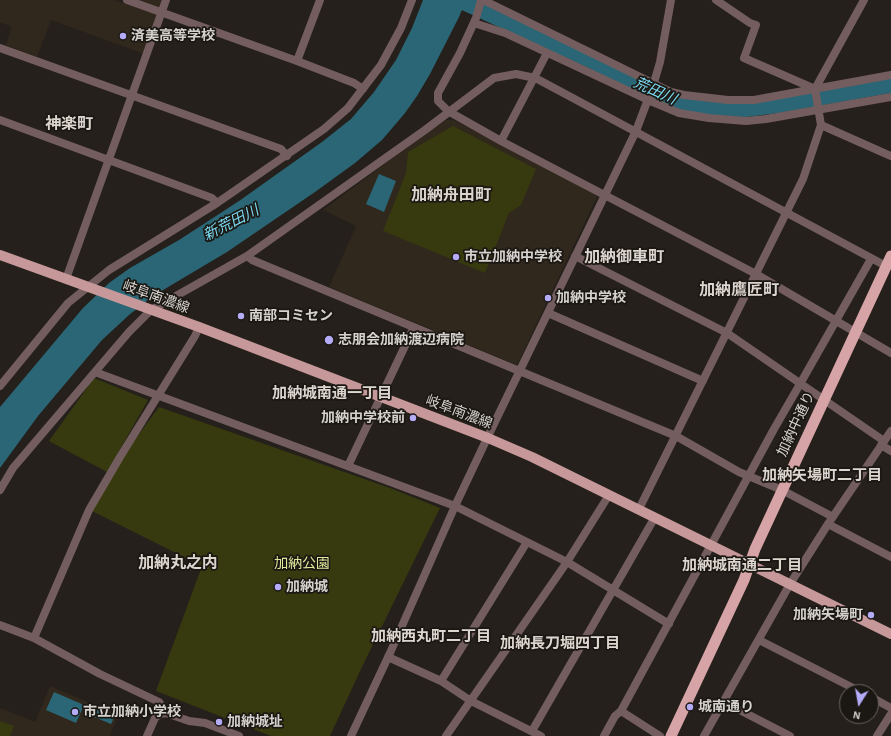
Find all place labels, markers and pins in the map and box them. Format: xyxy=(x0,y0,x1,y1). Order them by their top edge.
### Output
place label: 済美高等学校 xyxy=(131,28,215,44)
marker: 済美高等学校 xyxy=(118,31,128,41)
place label: 市立加納中学校 xyxy=(464,249,562,265)
marker: 市立加納中学校 xyxy=(451,252,461,262)
place label: 加納中学校 xyxy=(556,290,626,306)
marker: 加納中学校 xyxy=(543,293,553,303)
place label: 南部コミセン xyxy=(249,308,333,324)
marker: 南部コミセン xyxy=(236,311,246,321)
place label: 志朋会加納渡辺病院 xyxy=(338,332,464,348)
marker: 志朋会加納渡辺病院 xyxy=(323,334,335,346)
place label: 加納中学校前 xyxy=(321,410,405,426)
marker: 加納中学校前 xyxy=(408,413,418,423)
place label: 加納城 xyxy=(286,579,328,595)
marker: 加納城 xyxy=(273,582,283,592)
place label: 加納矢場町 xyxy=(793,607,863,623)
marker: 加納矢場町 xyxy=(866,610,876,620)
place label: 城南通り xyxy=(698,699,754,715)
marker: 城南通り xyxy=(685,702,695,712)
place label: 市立加納小学校 xyxy=(83,704,181,720)
marker: 市立加納小学校 xyxy=(70,707,80,717)
place label: 加納城址 xyxy=(227,714,283,730)
marker: 加納城址 xyxy=(214,717,224,727)

